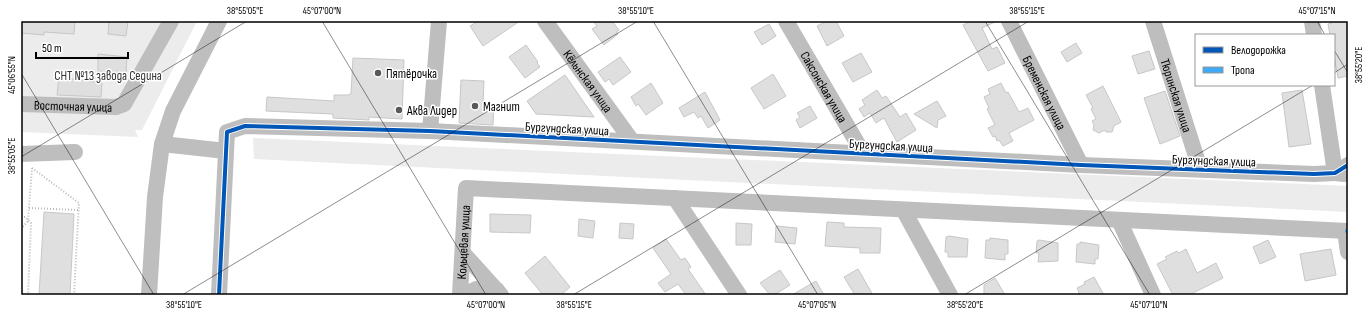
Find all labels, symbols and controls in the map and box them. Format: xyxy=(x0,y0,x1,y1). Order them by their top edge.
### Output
text: 38°55'05"E xyxy=(227,5,263,17)
text: 45°07'00"N xyxy=(303,5,341,17)
text: 38°55'10"E xyxy=(618,5,654,17)
text: 38°55'15"E xyxy=(1009,5,1045,17)
text: 45°07'15"N xyxy=(1298,5,1336,17)
scale bar xyxy=(36,34,128,60)
legend xyxy=(1195,34,1335,86)
text: 50 m xyxy=(42,41,62,56)
text: Велодорожка xyxy=(1231,43,1286,58)
street label: Кёльнская улица xyxy=(560,47,616,116)
text: 38°55'20"E xyxy=(1353,47,1365,83)
street label: Саксонская улица xyxy=(796,49,850,126)
street label: Бременская улица xyxy=(1019,53,1069,133)
text: 45°06'55"N xyxy=(6,56,18,94)
street label: Тюринская улица xyxy=(1156,57,1195,134)
text: Тропа xyxy=(1231,63,1255,78)
place label: Пятёрочка xyxy=(386,66,437,82)
park label: СНТ №13 завода Седина xyxy=(54,68,162,84)
marker: Пятёрочка xyxy=(373,68,383,78)
street label: Восточная улица xyxy=(34,97,112,116)
place label: Магнит xyxy=(483,99,520,115)
marker: Магнит xyxy=(470,101,480,111)
place label: Аква Лидер xyxy=(406,103,457,119)
marker: Аква Лидер xyxy=(394,105,404,115)
street label: Бургундская улица xyxy=(525,119,609,139)
street label: Бургундская улица xyxy=(849,136,933,156)
text: 38°55'05"E xyxy=(6,138,18,174)
street label: Бургундская улица xyxy=(1172,152,1256,170)
street label: Кольцевая улица xyxy=(454,205,474,280)
text: 38°55'10"E xyxy=(166,299,202,311)
text: 45°07'00"N xyxy=(467,299,505,311)
text: 38°55'15"E xyxy=(556,299,592,311)
text: 45°07'05"N xyxy=(798,299,836,311)
text: 38°55'20"E xyxy=(947,299,983,311)
text: 45°07'10"N xyxy=(1130,299,1168,311)

